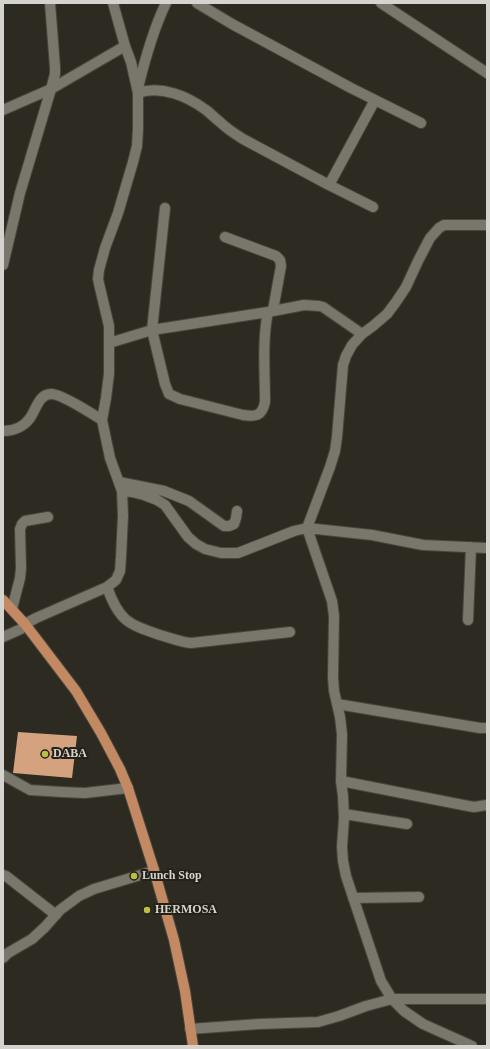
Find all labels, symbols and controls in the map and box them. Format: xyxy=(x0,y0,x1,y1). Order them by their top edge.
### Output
place label: DABA xyxy=(53,747,87,761)
marker: DABA xyxy=(40,749,50,759)
place label: Lunch Stop xyxy=(142,869,202,883)
marker: Lunch Stop xyxy=(129,871,139,881)
place label: HERMOSA xyxy=(155,903,217,917)
marker: HERMOSA xyxy=(142,905,152,915)

